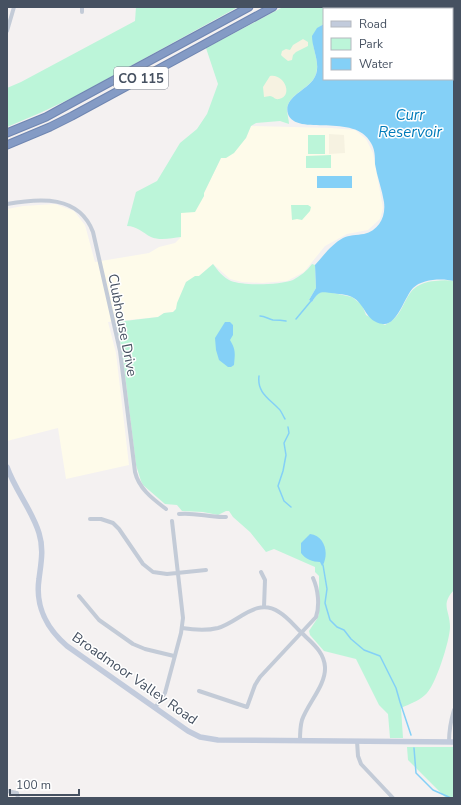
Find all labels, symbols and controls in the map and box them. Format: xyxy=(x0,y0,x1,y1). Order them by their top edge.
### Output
legend xyxy=(323,8,453,80)
text: Road xyxy=(359,16,387,32)
text: Park xyxy=(359,36,384,52)
text: Water xyxy=(359,56,393,72)
road number: CO 115 xyxy=(114,67,168,89)
water label: Curr Reservoir xyxy=(378,105,442,142)
street label: Clubhouse Drive xyxy=(103,272,142,378)
street label: Broadmoor Valley Road xyxy=(68,628,201,729)
scale bar xyxy=(10,771,79,797)
text: 100 m xyxy=(16,777,51,793)

